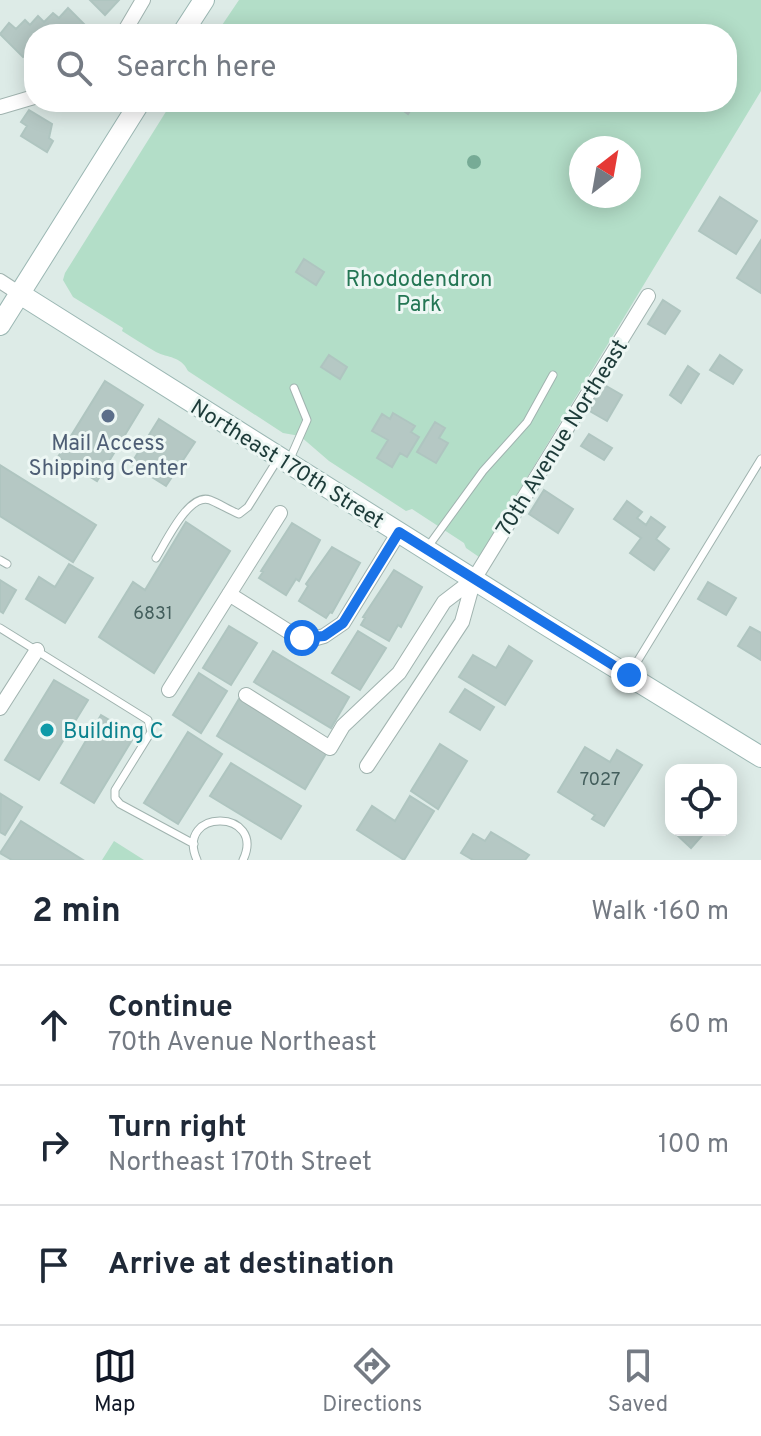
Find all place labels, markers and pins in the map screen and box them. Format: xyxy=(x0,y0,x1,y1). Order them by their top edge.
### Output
marker: Mail Access Shipping Center xyxy=(99,407,117,425)
place label: Mail Access Shipping Center xyxy=(29,431,188,483)
place label: Building C xyxy=(63,719,164,746)
marker: Building C xyxy=(38,721,56,739)

